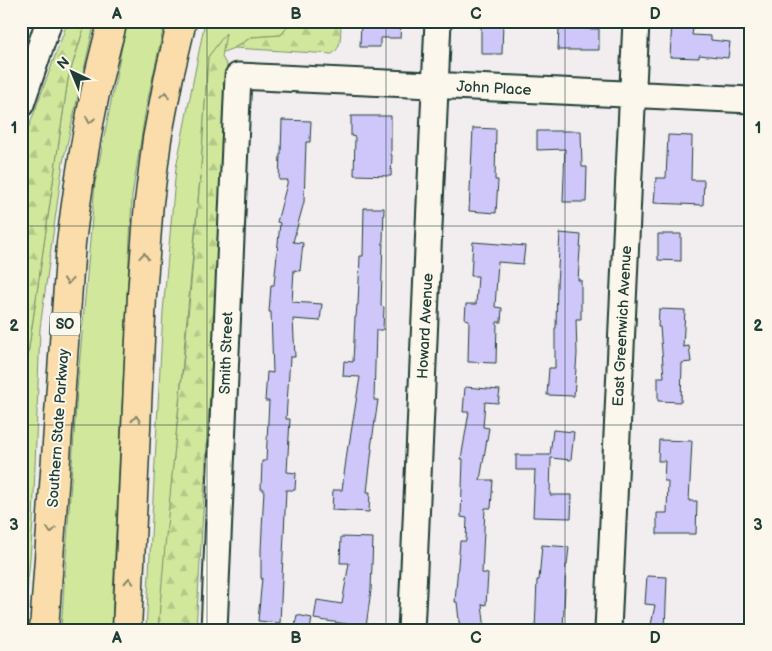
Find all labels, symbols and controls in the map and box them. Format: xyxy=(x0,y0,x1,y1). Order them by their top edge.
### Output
text: A xyxy=(111,5,122,24)
text: B xyxy=(290,5,302,24)
text: C xyxy=(470,5,482,24)
text: D xyxy=(649,5,661,24)
north arrow xyxy=(48,48,98,98)
text: N xyxy=(54,53,73,73)
street label: John Place xyxy=(456,77,532,100)
one-way arrow xyxy=(160,91,170,100)
one-way arrow xyxy=(85,115,95,124)
text: 1 xyxy=(11,119,17,138)
text: 1 xyxy=(755,119,761,138)
street label: East Greenwich Avenue xyxy=(609,245,636,407)
one-way arrow xyxy=(138,252,149,260)
street label: Howard Avenue xyxy=(413,273,438,379)
one-way arrow xyxy=(63,277,74,285)
street label: Smith Street xyxy=(216,311,237,395)
road number: SO xyxy=(50,312,80,336)
text: 2 xyxy=(9,317,19,336)
text: 2 xyxy=(753,317,763,336)
street label: Southern State Parkway xyxy=(43,348,74,508)
one-way arrow xyxy=(131,414,141,422)
text: 3 xyxy=(9,516,19,535)
text: 3 xyxy=(753,516,763,535)
one-way arrow xyxy=(46,526,57,534)
one-way arrow xyxy=(124,577,134,584)
text: A xyxy=(111,629,122,648)
text: B xyxy=(290,629,302,648)
text: C xyxy=(470,629,482,648)
text: D xyxy=(649,629,661,648)

